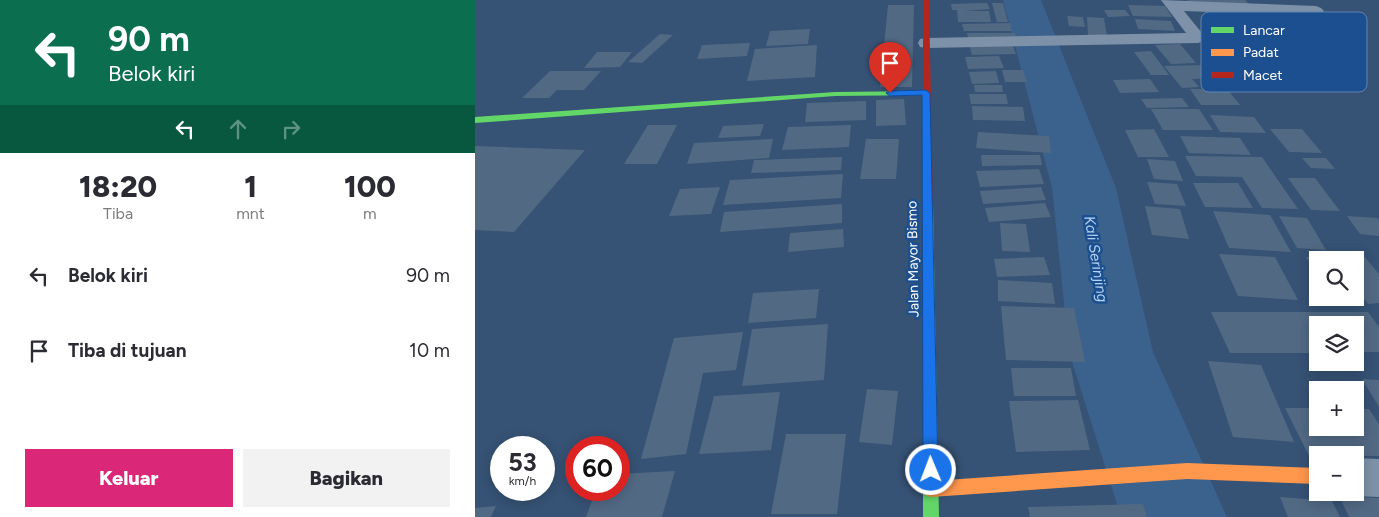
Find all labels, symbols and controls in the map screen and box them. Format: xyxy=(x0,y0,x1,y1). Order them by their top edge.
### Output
legend xyxy=(1201,12,1367,92)
text: 90 m xyxy=(108,18,190,60)
icon: left xyxy=(25,20,90,85)
text: Lancar xyxy=(1243,22,1285,39)
pin xyxy=(869,42,911,93)
text: Padat xyxy=(1243,44,1279,61)
icon: arrive xyxy=(876,49,904,77)
text: Belok kiri xyxy=(108,60,195,87)
text: Macet xyxy=(1243,67,1283,84)
icon: left xyxy=(171,115,199,143)
icon: ahead xyxy=(224,115,252,143)
icon: right xyxy=(277,115,305,143)
text: 18:20 xyxy=(79,168,157,205)
text: 1 xyxy=(244,168,257,205)
text: 100 xyxy=(344,168,396,205)
street label: Jalan Mayor Bismo xyxy=(903,201,923,317)
text: Tiba xyxy=(103,204,133,223)
text: mnt xyxy=(236,204,265,223)
text: m xyxy=(363,204,377,223)
water label: Kali Serinjing xyxy=(1080,215,1112,304)
map controls xyxy=(1309,251,1364,501)
button: search xyxy=(1309,251,1364,306)
icon: left xyxy=(25,262,53,290)
text: Belok kiri xyxy=(68,264,148,287)
text: 90 m xyxy=(406,264,450,287)
button: layers xyxy=(1309,316,1364,371)
icon: arrive xyxy=(25,337,53,365)
text: Tiba di tujuan xyxy=(68,339,187,362)
text: 10 m xyxy=(409,339,450,362)
button: + xyxy=(1309,381,1364,436)
speed limit sign: 60 xyxy=(565,436,630,501)
position arrow xyxy=(904,443,956,495)
button: − xyxy=(1309,446,1364,501)
text: 53 xyxy=(508,447,537,477)
button: Keluar xyxy=(25,449,233,507)
button: Bagikan xyxy=(243,449,450,507)
text: km/h xyxy=(509,474,536,488)

